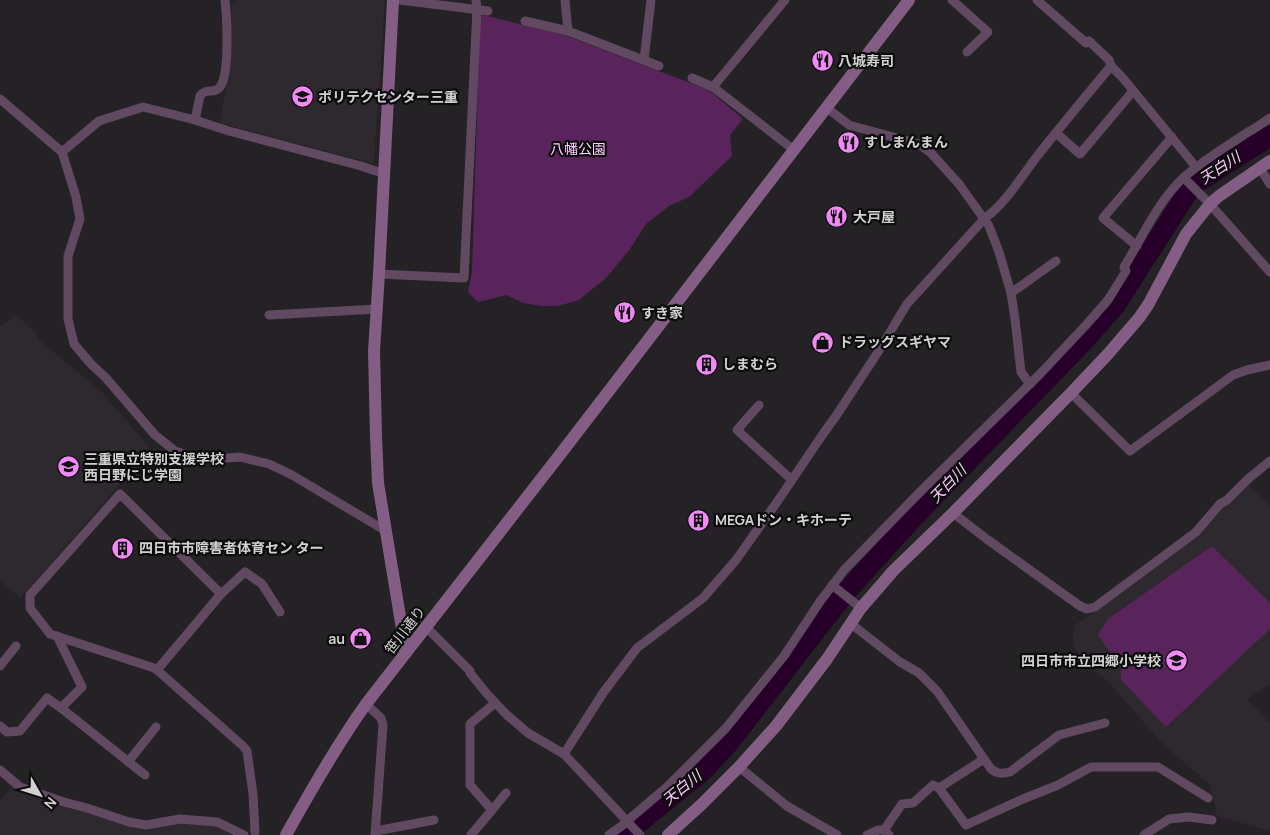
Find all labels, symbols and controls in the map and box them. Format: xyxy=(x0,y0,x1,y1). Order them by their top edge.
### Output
restaurant icon: 八城寿司 xyxy=(810,49,834,73)
place label: 八城寿司 xyxy=(838,51,894,70)
school or university icon: ポリテクセンター三重 xyxy=(290,85,314,109)
place label: ポリテクセンター三重 xyxy=(318,87,458,106)
restaurant icon: すしまんまん xyxy=(836,130,860,154)
place label: すしまんまん xyxy=(864,132,948,151)
park label: 八幡公園 xyxy=(550,139,606,158)
water label: 天白川 xyxy=(1195,145,1246,189)
restaurant icon: 大戸屋 xyxy=(825,205,849,229)
place label: 大戸屋 xyxy=(853,207,895,226)
restaurant icon: すき家 xyxy=(613,301,637,325)
place label: すき家 xyxy=(641,303,683,322)
shop icon: ドラッグスギヤマ xyxy=(811,330,835,354)
place label: ドラッグスギヤマ xyxy=(839,332,951,351)
building icon: しまむら xyxy=(694,352,718,376)
place label: しまむら xyxy=(722,354,778,373)
place label: 三重県立特別支援学校 西日野にじ学園 xyxy=(84,449,224,484)
school or university icon: 三重県立特別支援学校 西日野にじ学園 xyxy=(56,455,80,479)
water label: 天白川 xyxy=(924,459,972,507)
building icon: MEGAドン・キホーテ xyxy=(687,508,711,532)
place label: MEGAドン・キホーテ xyxy=(715,510,852,529)
building icon: 四日市市障害者体育セン ター xyxy=(111,536,135,560)
place label: 四日市市障害者体育セン ター xyxy=(139,538,324,557)
street label: 笹川通り xyxy=(380,602,429,658)
shop icon: au xyxy=(349,627,373,651)
place label: au xyxy=(328,629,345,648)
school or university icon: 四日市市立四郷小学校 xyxy=(1165,649,1189,673)
place label: 四日市市立四郷小学校 xyxy=(1021,651,1161,670)
water label: 天白川 xyxy=(658,764,707,810)
north arrow xyxy=(15,770,65,820)
text: N xyxy=(40,794,61,813)

